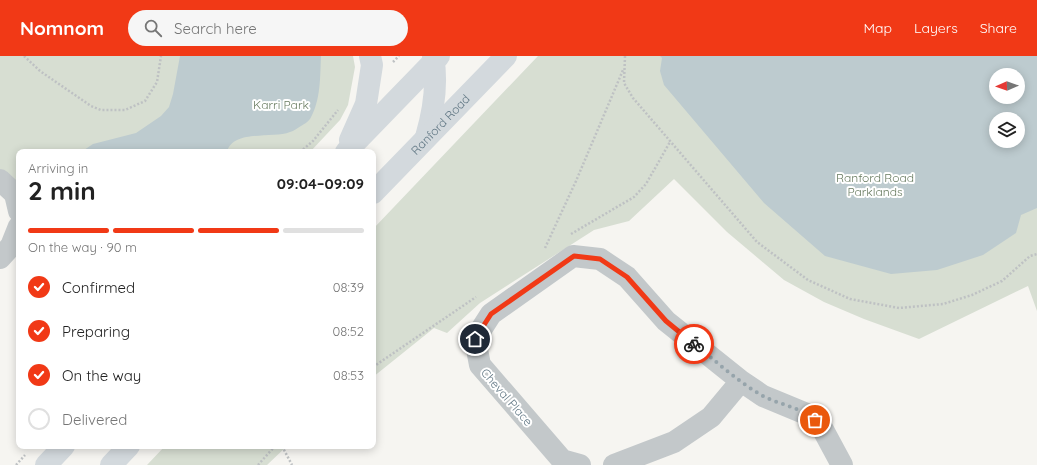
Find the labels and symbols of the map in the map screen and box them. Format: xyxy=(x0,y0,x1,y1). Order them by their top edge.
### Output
north arrow xyxy=(989,68,1025,104)
street label: Ranford Road xyxy=(407,91,472,157)
park label: Karri Park xyxy=(253,97,309,112)
park label: Ranford Road Parklands xyxy=(836,170,914,199)
pin xyxy=(458,322,492,356)
courier xyxy=(674,324,714,364)
street label: Cheval Place xyxy=(478,365,536,429)
pin xyxy=(798,403,832,437)

